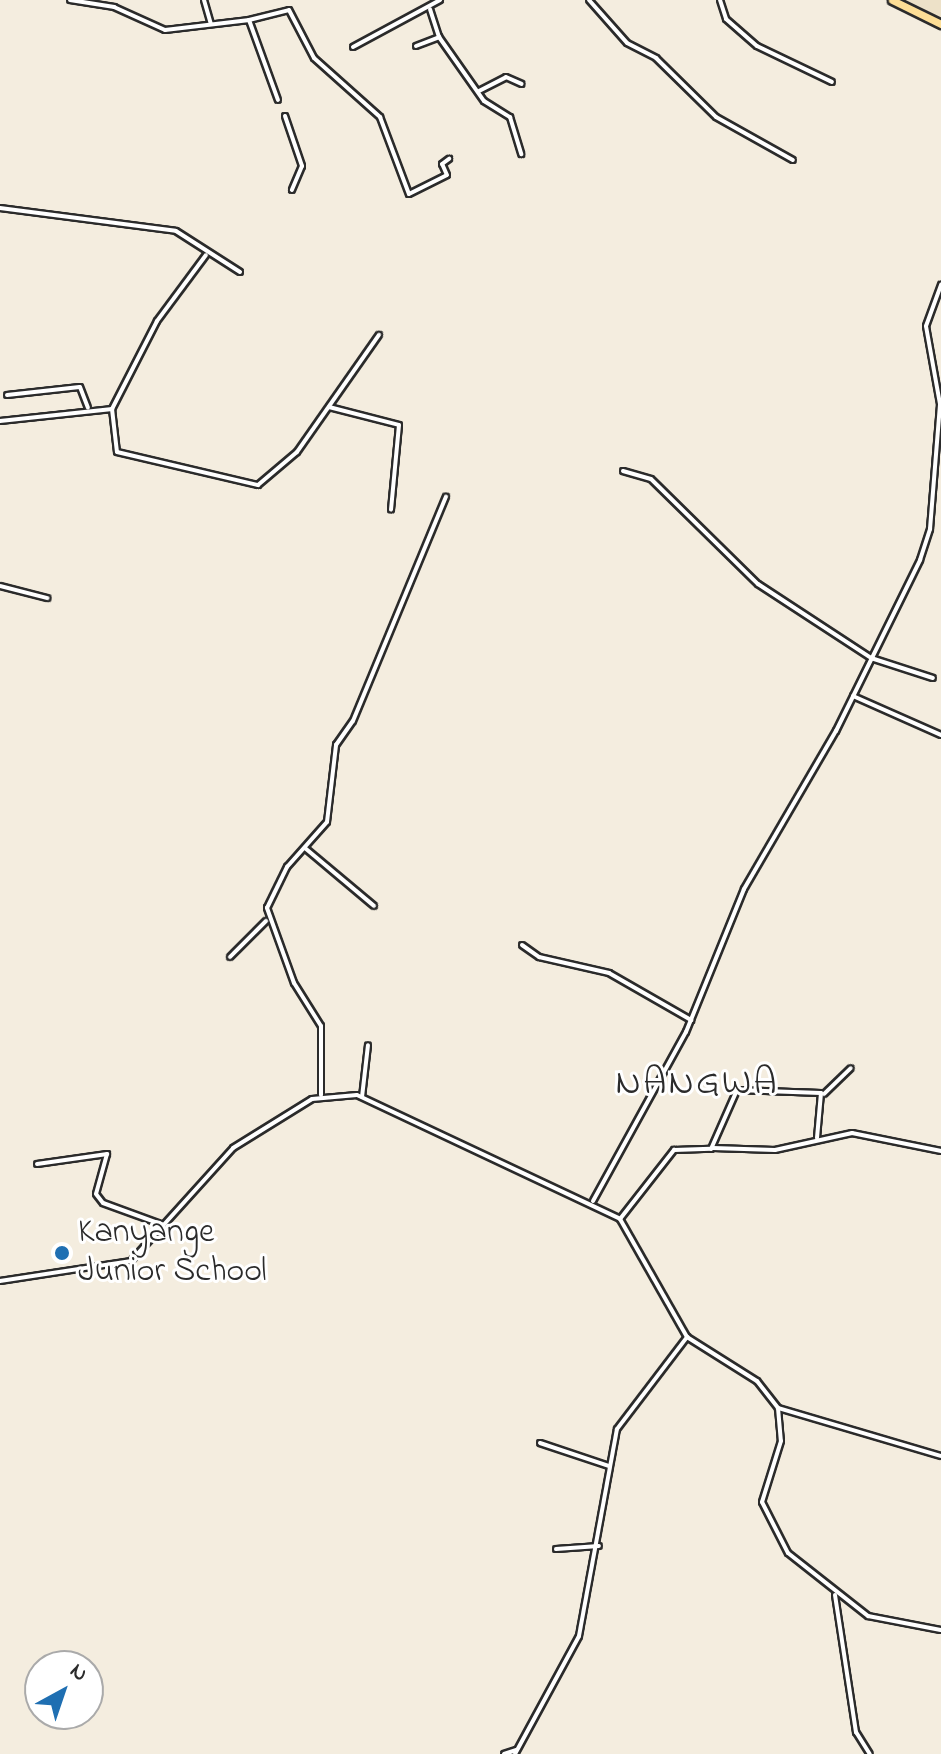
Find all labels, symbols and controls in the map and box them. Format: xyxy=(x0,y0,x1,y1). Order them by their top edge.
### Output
district label: NANGWA xyxy=(615,1062,779,1108)
place label: Kanyange Junior School xyxy=(78,1213,267,1292)
marker: Kanyange Junior School xyxy=(53,1244,71,1262)
north arrow xyxy=(24,1650,104,1730)
text: N xyxy=(62,1656,94,1690)

